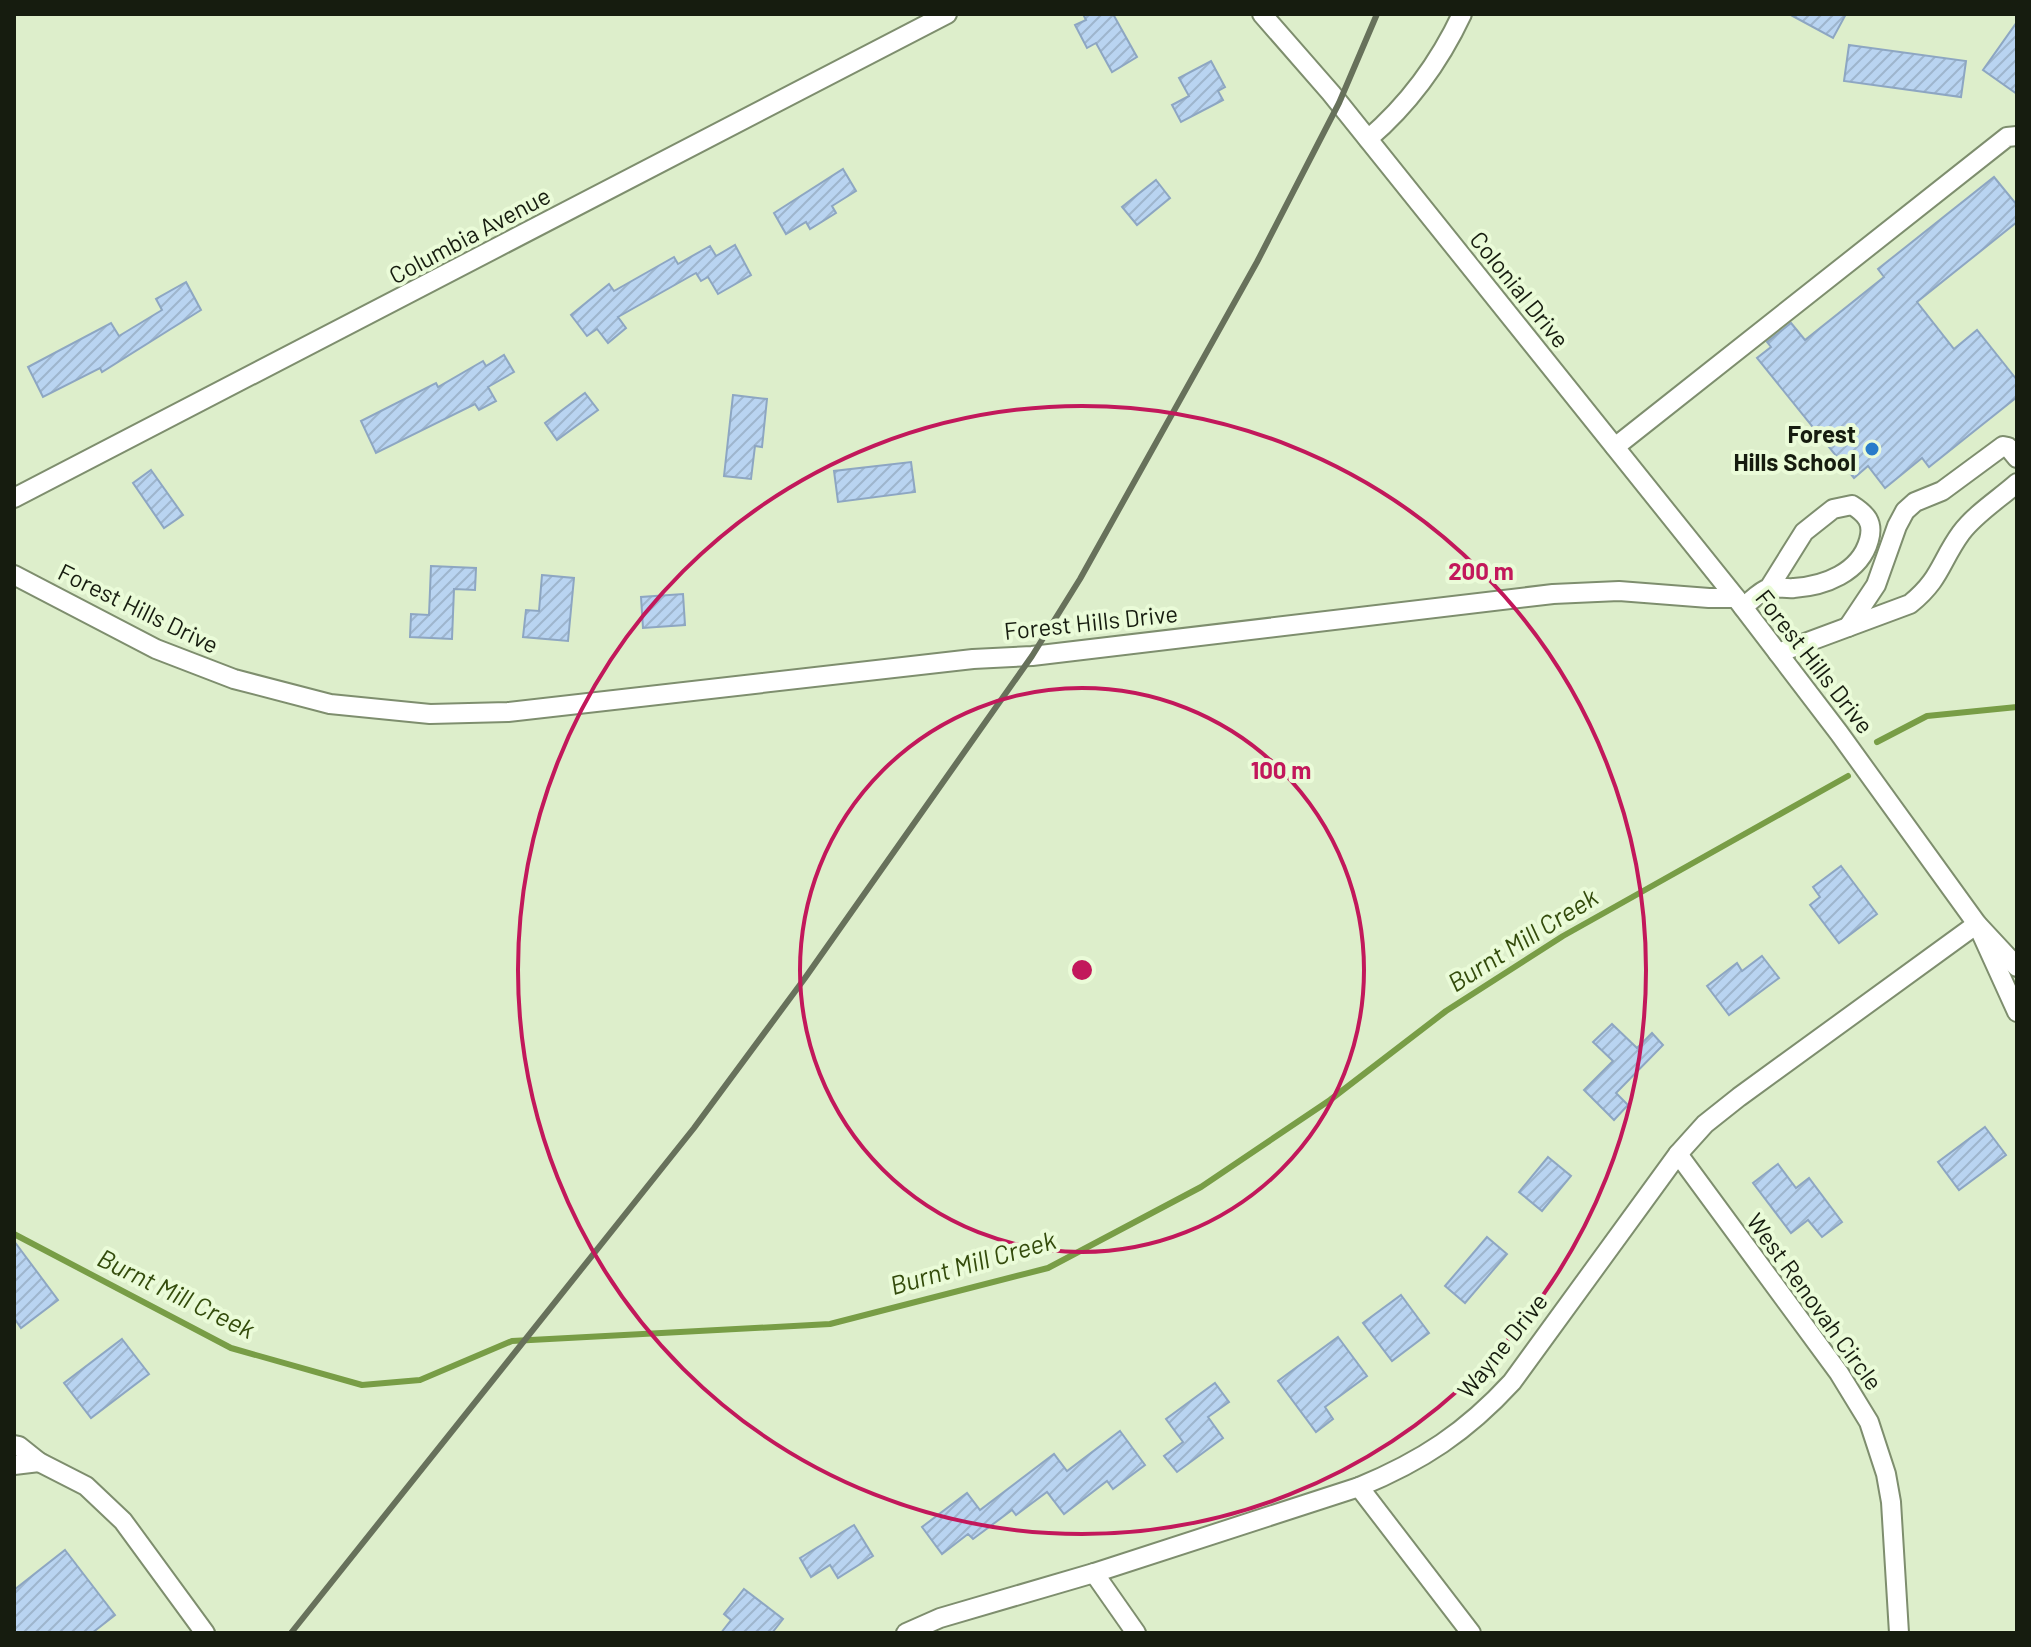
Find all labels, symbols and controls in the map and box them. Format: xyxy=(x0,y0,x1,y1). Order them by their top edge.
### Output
street label: Columbia Avenue xyxy=(384,180,555,289)
street label: Colonial Drive xyxy=(1464,225,1576,353)
place label: Forest Hills School xyxy=(1733,419,1856,476)
marker: Forest Hills School xyxy=(1863,440,1881,458)
street label: Forest Hills Drive xyxy=(54,556,224,659)
text: 200 m xyxy=(1448,556,1514,585)
street label: Forest Hills Drive xyxy=(1750,583,1880,739)
street label: Forest Hills Drive xyxy=(1002,598,1179,645)
text: 100 m xyxy=(1251,755,1311,784)
water label: Burnt Mill Creek xyxy=(1441,880,1603,997)
centre of rings xyxy=(1068,956,1096,984)
street label: West Renovah Circle xyxy=(1741,1207,1889,1395)
water label: Burnt Mill Creek xyxy=(886,1223,1059,1300)
water label: Burnt Mill Creek xyxy=(93,1241,261,1344)
street label: Wayne Drive xyxy=(1451,1287,1553,1404)

